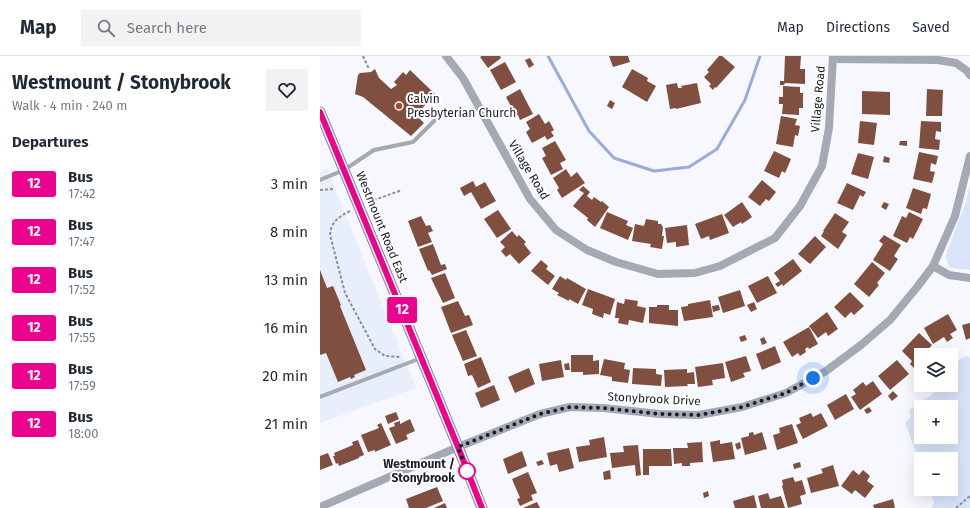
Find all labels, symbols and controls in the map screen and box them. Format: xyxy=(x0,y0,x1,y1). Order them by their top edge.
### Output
search box xyxy=(81,10,361,46)
text: Map xyxy=(20,16,57,39)
icon: search xyxy=(95,17,117,39)
text: Search here xyxy=(127,19,207,37)
text: Map xyxy=(777,19,804,36)
text: Directions xyxy=(826,19,890,36)
text: Saved xyxy=(912,19,950,36)
street label: Village Road xyxy=(808,65,828,133)
button: heart xyxy=(266,69,308,111)
text: Westmount / Stonybrook xyxy=(12,71,231,94)
place label: Calvin Presbyterian Church xyxy=(407,92,516,120)
text: Walk · 4 min · 240 m xyxy=(12,98,127,113)
marker: Calvin Presbyterian Church xyxy=(394,101,404,111)
text: Departures xyxy=(12,133,89,151)
street label: Village Road xyxy=(506,138,552,202)
text: Bus xyxy=(68,168,93,186)
street label: Westmount Road East xyxy=(353,169,411,285)
text: 12 xyxy=(27,175,41,192)
text: 3 min xyxy=(271,175,308,193)
text: 17:42 xyxy=(68,186,96,201)
text: Bus xyxy=(68,216,93,234)
text: 12 xyxy=(27,223,41,240)
text: 8 min xyxy=(270,223,308,241)
text: 17:47 xyxy=(68,234,95,249)
text: Bus xyxy=(68,264,93,282)
text: 12 xyxy=(27,271,41,288)
text: 13 min xyxy=(264,271,308,289)
text: 17:52 xyxy=(68,282,95,297)
line badge: 12 xyxy=(384,297,420,323)
text: 12 xyxy=(395,301,409,318)
text: Bus xyxy=(68,312,93,330)
text: 12 xyxy=(27,319,41,336)
text: 16 min xyxy=(264,319,308,337)
text: 17:55 xyxy=(68,330,96,345)
map controls xyxy=(914,348,958,496)
button: layers xyxy=(914,348,958,392)
text: Bus xyxy=(68,360,93,378)
text: 12 xyxy=(27,367,41,384)
text: 20 min xyxy=(262,367,308,385)
your location xyxy=(803,368,823,388)
text: 17:59 xyxy=(68,378,96,393)
street label: Stonybrook Drive xyxy=(607,390,701,408)
button: + xyxy=(914,400,958,444)
text: Bus xyxy=(68,408,93,426)
text: 12 xyxy=(27,415,41,432)
text: 21 min xyxy=(265,415,308,433)
text: 18:00 xyxy=(68,426,98,441)
button: − xyxy=(914,452,958,496)
place label: Westmount / Stonybrook xyxy=(383,457,455,485)
marker: Westmount / Stonybrook xyxy=(458,462,476,480)

